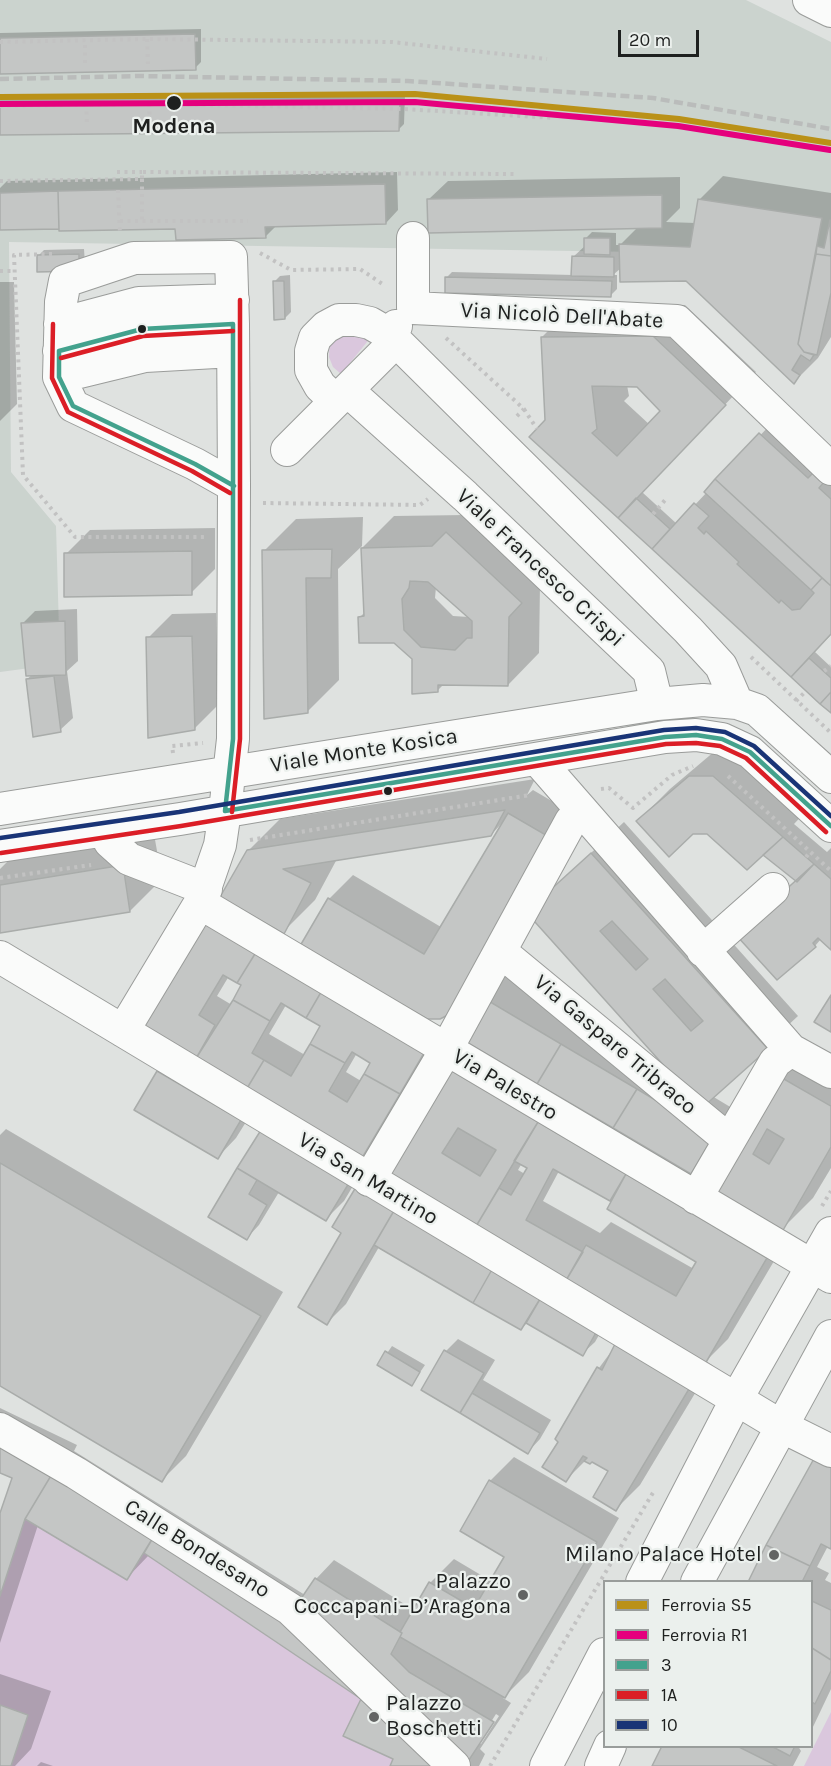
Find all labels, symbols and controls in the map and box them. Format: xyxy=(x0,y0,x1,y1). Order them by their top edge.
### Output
scale bar xyxy=(621,18,702,56)
text: 20 m xyxy=(629,29,671,51)
marker: Modena xyxy=(165,94,183,112)
place label: Modena xyxy=(132,114,216,140)
street label: Via Nicolò Dell'Abate xyxy=(460,298,664,334)
unlabelled marker xyxy=(136,323,148,335)
street label: Viale Francesco Crispi xyxy=(450,483,630,653)
street label: Viale Monte Kosica xyxy=(268,723,460,779)
unlabelled marker xyxy=(382,785,394,797)
street label: Via Gaspare Tribraco xyxy=(528,969,702,1121)
street label: Via Palestro xyxy=(448,1043,562,1127)
street label: Via San Martino xyxy=(293,1127,443,1231)
street label: Calle Bondesano xyxy=(119,1494,275,1604)
place label: Milano Palace Hotel xyxy=(565,1542,762,1568)
marker: Milano Palace Hotel xyxy=(767,1548,781,1562)
place label: Palazzo Coccapani–D’Aragona xyxy=(294,1569,511,1621)
legend xyxy=(603,1580,813,1748)
marker: Palazzo Coccapani–D’Aragona xyxy=(516,1588,530,1602)
text: Ferrovia S5 xyxy=(661,1594,752,1616)
text: Ferrovia R1 xyxy=(661,1624,748,1646)
text: 3 xyxy=(661,1654,672,1676)
text: 1A xyxy=(661,1684,677,1706)
place label: Palazzo Boschetti xyxy=(386,1691,482,1742)
marker: Palazzo Boschetti xyxy=(367,1710,381,1724)
text: 10 xyxy=(661,1714,678,1736)

